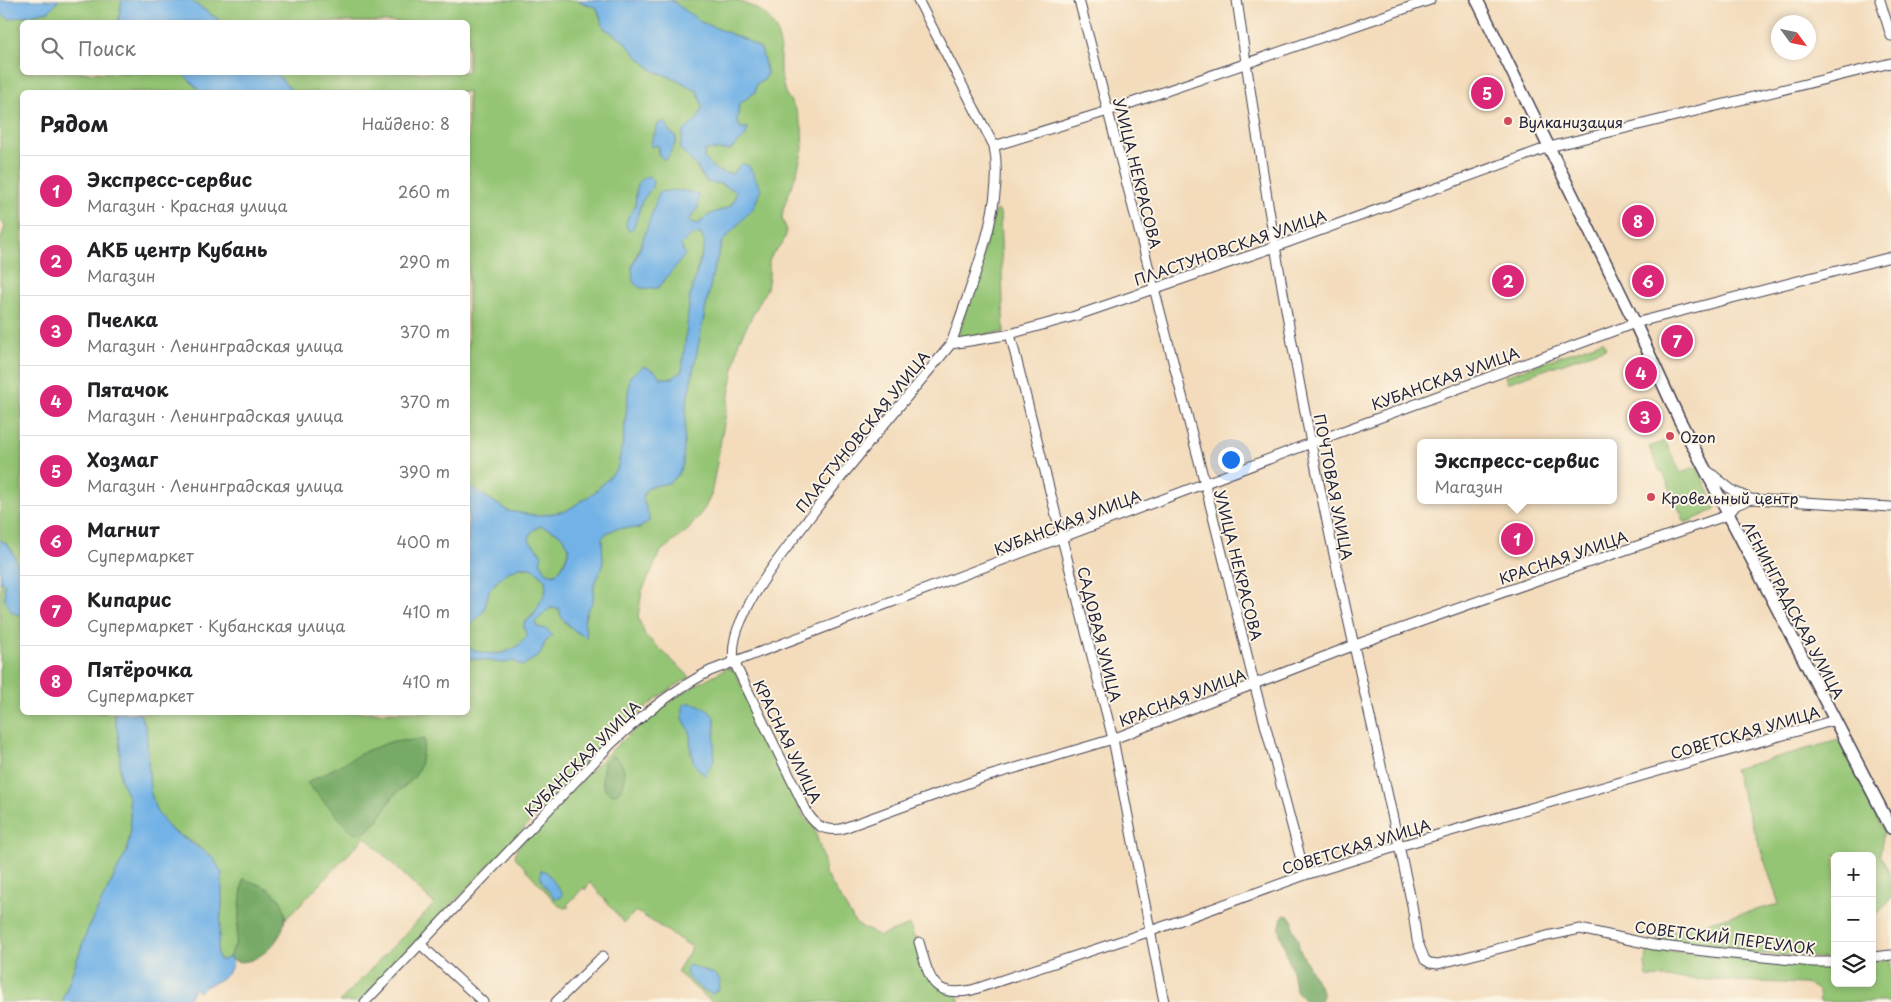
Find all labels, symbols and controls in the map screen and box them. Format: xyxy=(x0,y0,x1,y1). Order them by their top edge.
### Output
north arrow xyxy=(1771,15,1816,60)
search box xyxy=(20,20,470,75)
icon: search xyxy=(38,34,66,62)
text: Поиск xyxy=(78,34,136,62)
pin: 5 xyxy=(1471,74,1503,112)
street label: УЛИЦА НЕКРАСОВА xyxy=(1108,95,1168,251)
text: Рядом xyxy=(40,107,108,139)
place label: Вулканизация xyxy=(1518,110,1623,133)
text: Найдено: 8 xyxy=(362,111,450,135)
marker: Вулканизация xyxy=(1502,115,1514,127)
text: Экспресс-сервис xyxy=(87,165,252,193)
text: 1 xyxy=(52,179,60,203)
text: 260 m xyxy=(398,179,450,203)
text: Магазин · Красная улица xyxy=(87,193,288,217)
pin: 8 xyxy=(1622,202,1654,240)
street label: ПЛАСТУНОВСКАЯ УЛИЦА xyxy=(1131,203,1329,291)
text: АКБ центр Кубань xyxy=(87,235,267,263)
text: 2 xyxy=(50,249,62,273)
text: 290 m xyxy=(399,249,450,273)
pin: 2 xyxy=(1492,262,1524,300)
pin: 6 xyxy=(1632,262,1664,300)
text: Магазин xyxy=(87,263,156,287)
text: Пчелка xyxy=(87,305,158,333)
text: 3 xyxy=(51,319,61,343)
text: 370 m xyxy=(400,319,450,343)
pin: 7 xyxy=(1661,322,1693,360)
text: Магазин · Ленинградская улица xyxy=(87,333,343,357)
street label: КУБАНСКАЯ УЛИЦА xyxy=(1368,340,1522,416)
street label: ПЛАСТУНОВСКАЯ УЛИЦА xyxy=(789,345,935,517)
pin: 4 xyxy=(1625,354,1657,392)
text: Пятачок xyxy=(87,375,168,403)
text: 4 xyxy=(51,389,61,413)
text: 370 m xyxy=(400,389,450,413)
pin: 3 xyxy=(1629,398,1661,436)
text: Магазин · Ленинградская улица xyxy=(87,403,343,427)
street label: ПОЧТОВАЯ УЛИЦА xyxy=(1309,412,1359,562)
place label: Ozon xyxy=(1680,425,1716,448)
marker: Ozon xyxy=(1664,430,1676,442)
popup xyxy=(1417,439,1617,504)
text: Хозмаг xyxy=(87,445,158,473)
text: Экспресс-сервис xyxy=(1434,446,1600,474)
your location xyxy=(1218,447,1244,473)
text: 5 xyxy=(51,459,61,483)
text: 390 m xyxy=(399,459,450,483)
text: Магазин · Ленинградская улица xyxy=(87,473,343,497)
text: Магазин xyxy=(1434,474,1503,498)
street label: КУБАНСКАЯ УЛИЦА xyxy=(990,483,1144,561)
place label: Кровельный центр xyxy=(1661,486,1798,509)
street label: УЛИЦА НЕКРАСОВА xyxy=(1209,487,1269,643)
marker: Кровельный центр xyxy=(1645,491,1657,503)
text: Магнит xyxy=(87,515,159,543)
street label: ЛЕНИНГРАДСКАЯ УЛИЦА xyxy=(1737,517,1851,703)
pin: 1 xyxy=(1501,520,1533,558)
street label: КРАСНАЯ УЛИЦА xyxy=(1495,524,1631,590)
text: 6 xyxy=(50,529,62,553)
text: 400 m xyxy=(397,529,450,553)
text: Супермаркет xyxy=(87,543,194,567)
street label: САДОВАЯ УЛИЦА xyxy=(1072,564,1128,704)
text: Кипарис xyxy=(87,585,172,613)
text: 7 xyxy=(51,599,61,623)
text: 410 m xyxy=(402,599,450,623)
text: Супермаркет · Кубанская улица xyxy=(87,613,345,637)
text: Пятёрочка xyxy=(87,655,193,683)
street label: КРАСНАЯ УЛИЦА xyxy=(1115,662,1249,732)
text: 8 xyxy=(51,669,61,693)
text: 410 m xyxy=(402,669,450,693)
street label: КРАСНАЯ УЛИЦА xyxy=(748,675,828,807)
text: Супермаркет xyxy=(87,683,194,707)
street label: КУБАНСКАЯ УЛИЦА xyxy=(519,695,645,821)
street label: СОВЕТСКАЯ УЛИЦА xyxy=(1668,700,1822,764)
street label: СОВЕТСКАЯ УЛИЦА xyxy=(1279,812,1433,880)
map controls xyxy=(1831,852,1876,987)
button: + xyxy=(1831,852,1876,897)
button: − xyxy=(1831,897,1876,942)
street label: СОВЕТСКИЙ ПЕРЕУЛОК xyxy=(1633,915,1817,960)
button: layers xyxy=(1831,942,1876,987)

